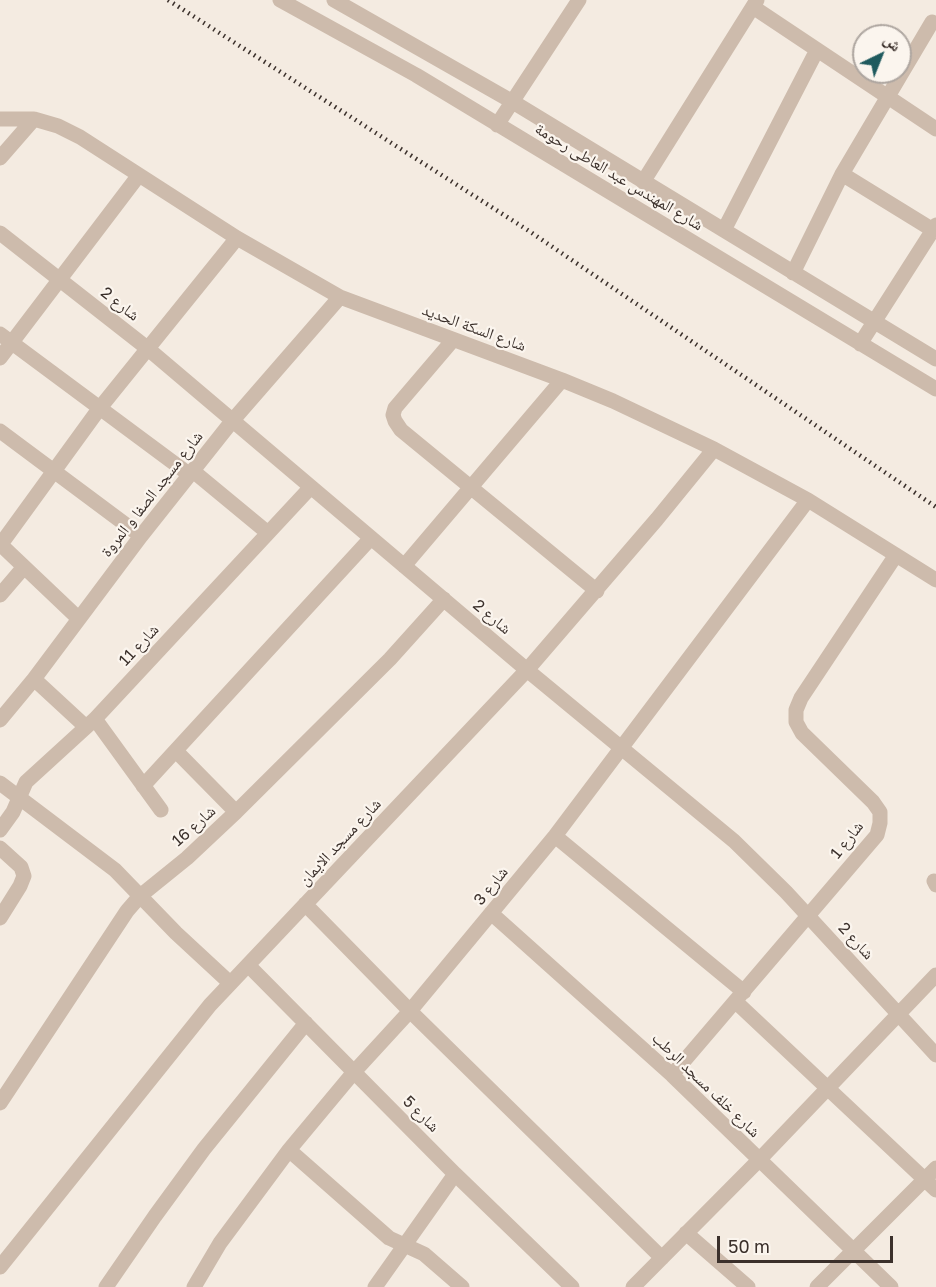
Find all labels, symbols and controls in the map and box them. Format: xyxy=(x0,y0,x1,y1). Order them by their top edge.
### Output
north arrow xyxy=(852,24,912,84)
text: ش xyxy=(880,29,906,55)
street label: شارع المهندس عبد العاطى رحومة xyxy=(531,119,707,235)
street label: شارع 2 xyxy=(97,283,143,325)
street label: شارع السكة الحديد xyxy=(419,300,529,356)
street label: شارع مسجد الصفا و المروة xyxy=(97,427,207,561)
street label: شارع 2 xyxy=(469,596,515,638)
street label: شارع 11 xyxy=(115,620,163,670)
street label: شارع مسجد الايمان xyxy=(295,794,385,890)
street label: شارع 16 xyxy=(168,802,220,850)
street label: شارع 1 xyxy=(826,817,868,863)
street label: شارع 3 xyxy=(470,863,512,909)
street label: شارع 2 xyxy=(834,918,878,964)
street label: شارع خلف مسجد الرطب xyxy=(648,1028,764,1142)
street label: شارع 5 xyxy=(399,1092,443,1136)
scale bar xyxy=(720,1224,896,1262)
text: 50 m xyxy=(728,1235,770,1257)

